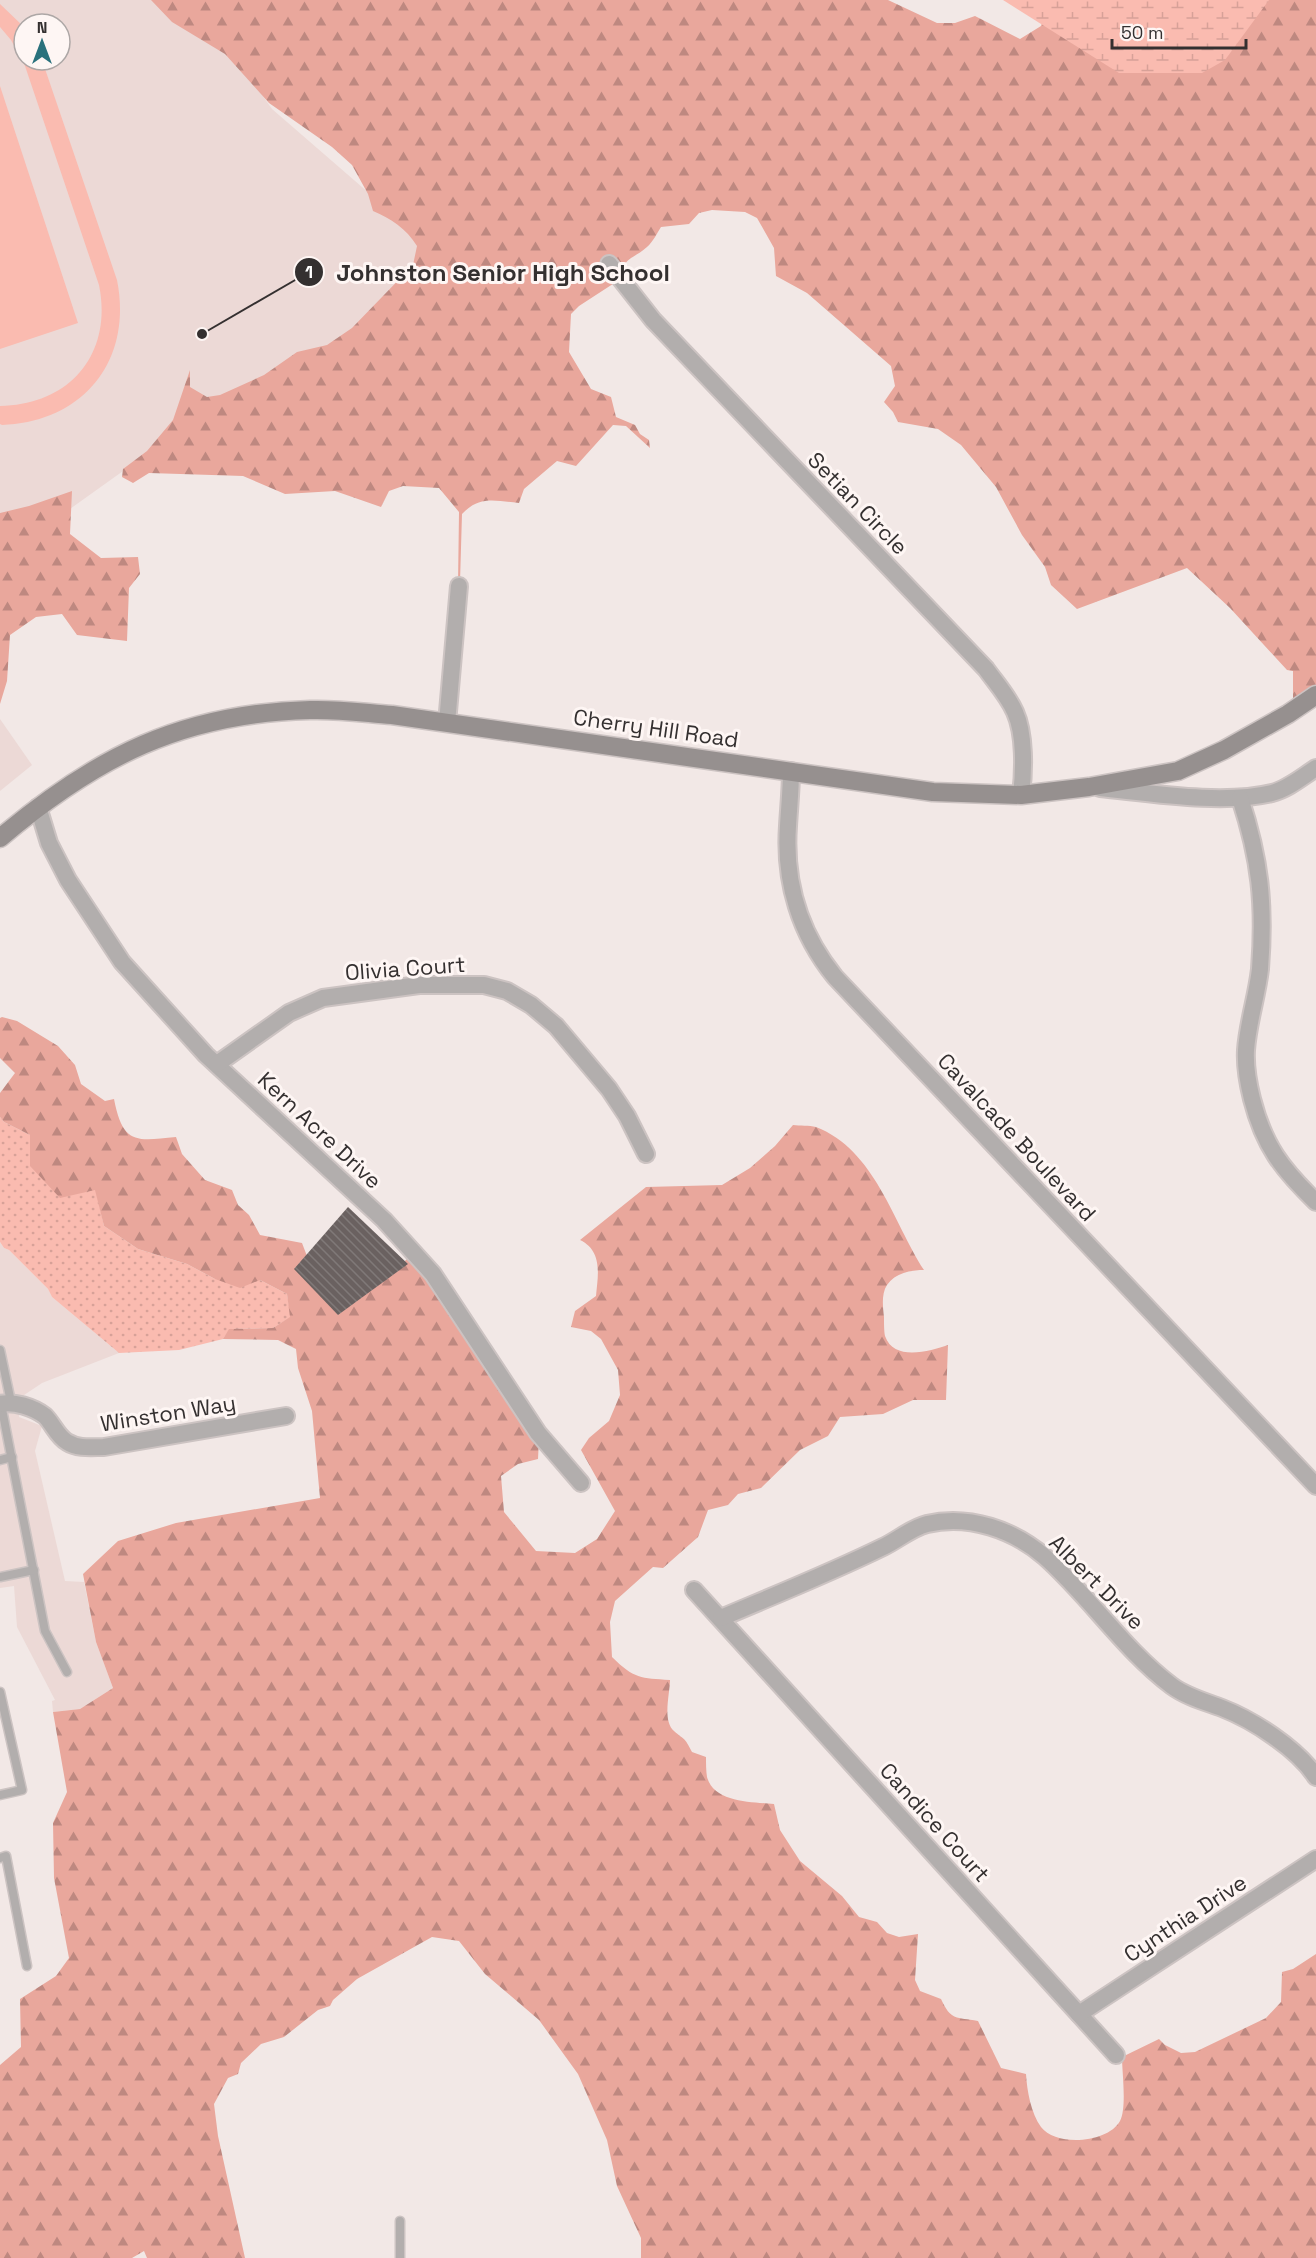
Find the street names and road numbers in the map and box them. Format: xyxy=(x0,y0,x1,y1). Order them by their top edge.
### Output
street label: Setian Circle xyxy=(802,446,914,560)
street label: Cherry Hill Road xyxy=(572,703,740,753)
street label: Olivia Court xyxy=(344,950,466,986)
street label: Cavalcade Boulevard xyxy=(932,1047,1102,1227)
street label: Kern Acre Drive xyxy=(252,1065,388,1195)
street label: Winston Way xyxy=(98,1388,238,1438)
street label: Albert Drive xyxy=(1044,1529,1150,1635)
street label: Candice Court xyxy=(874,1756,996,1888)
street label: Cynthia Drive xyxy=(1118,1868,1252,1968)

